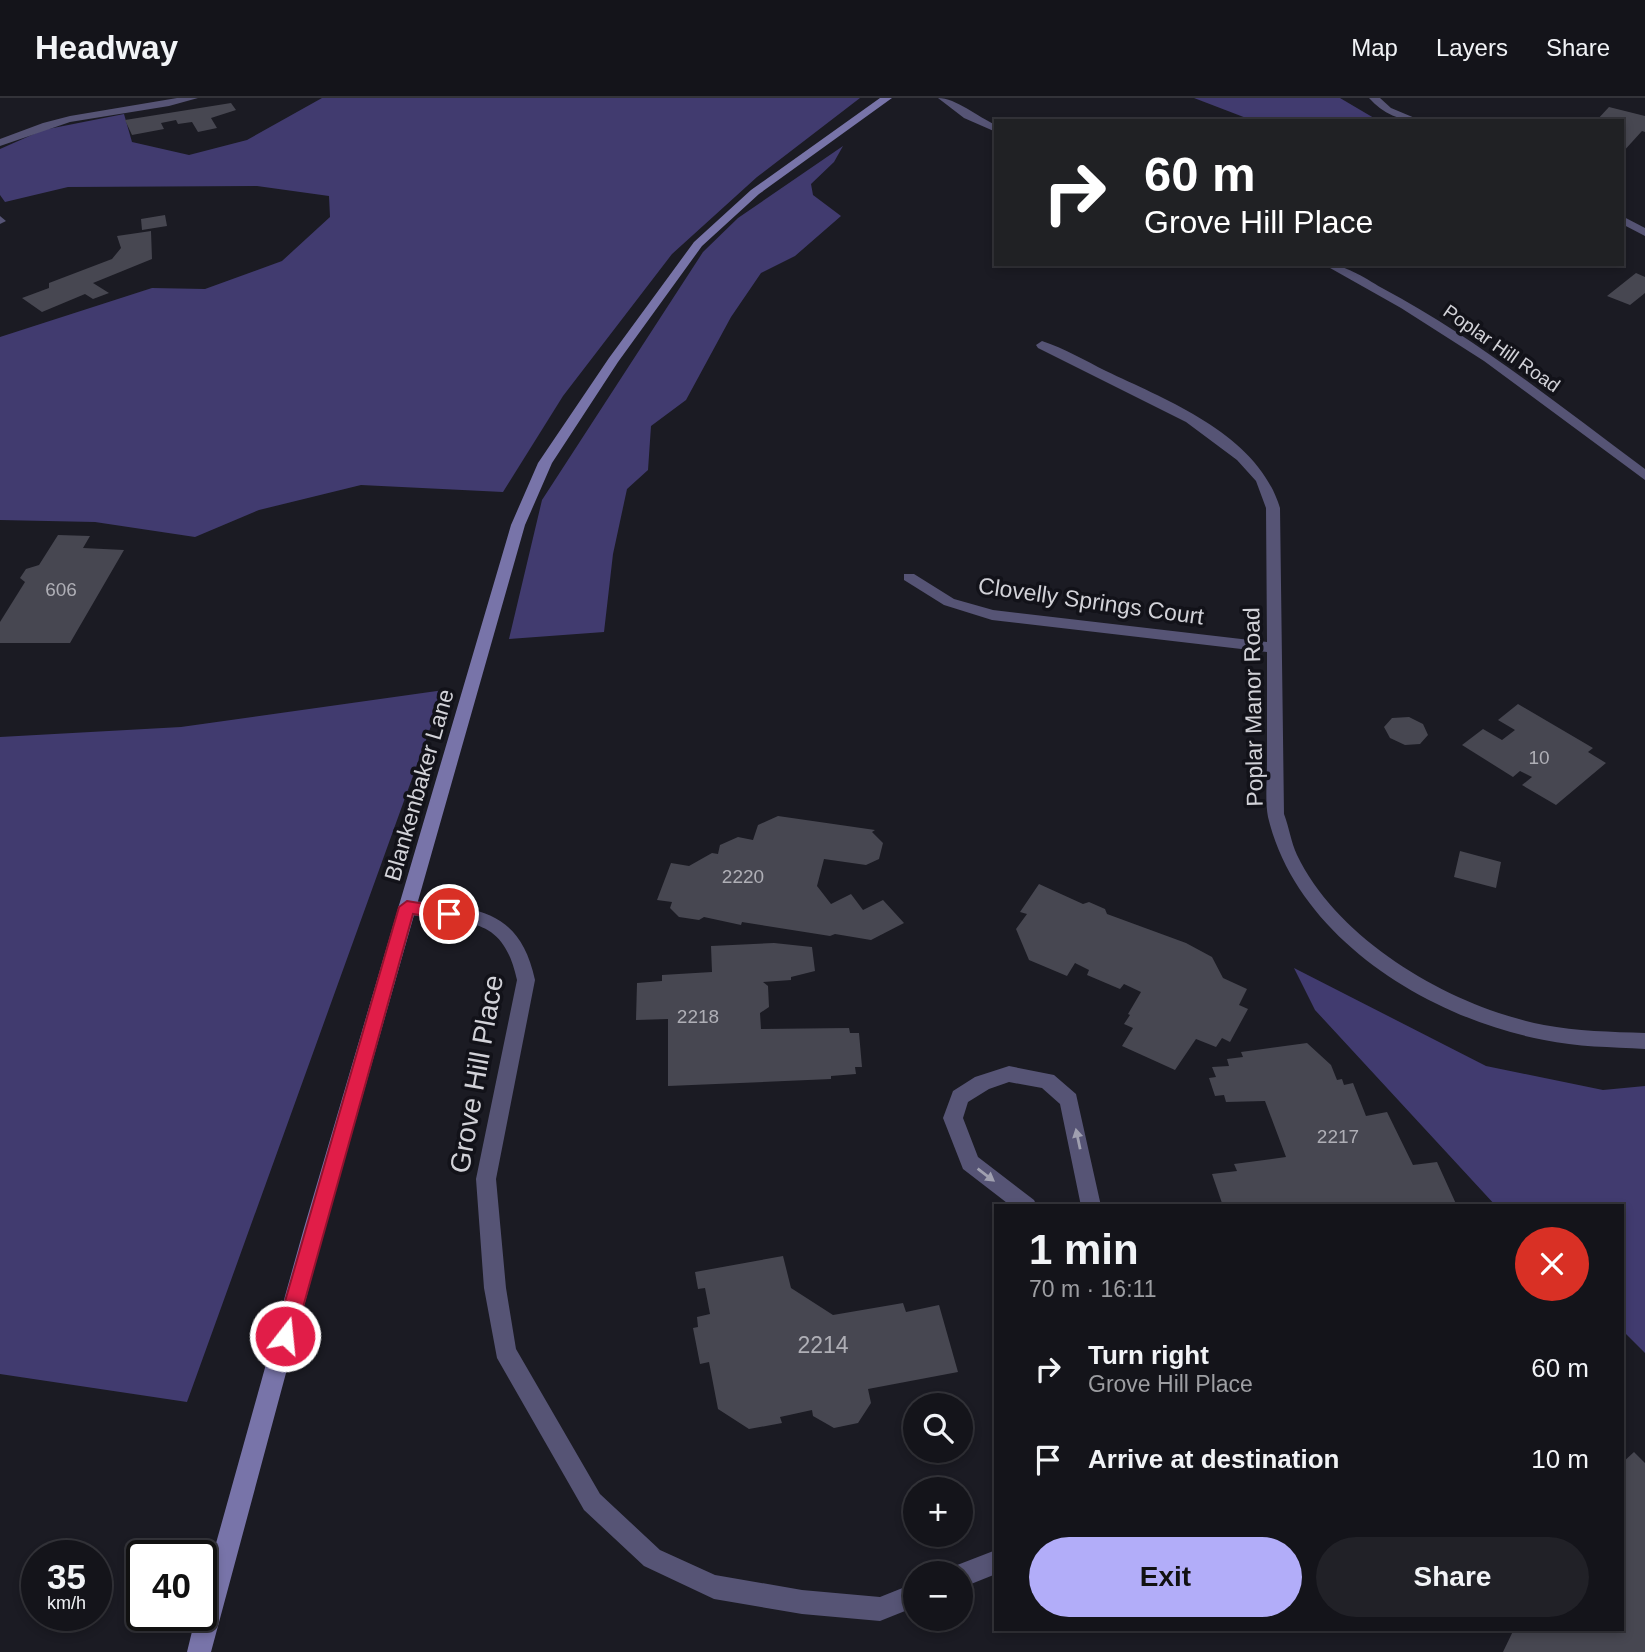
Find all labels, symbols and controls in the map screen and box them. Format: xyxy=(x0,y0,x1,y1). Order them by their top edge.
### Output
text: Headway xyxy=(35,29,178,66)
text: Map xyxy=(1351,34,1398,61)
text: Layers xyxy=(1436,34,1508,61)
text: Share xyxy=(1546,34,1610,61)
icon: right xyxy=(1029,147,1120,238)
text: 60 m xyxy=(1144,147,1256,201)
text: Grove Hill Place xyxy=(1144,204,1373,240)
street label: Poplar Hill Road xyxy=(1439,300,1564,396)
street label: Clovelly Springs Court xyxy=(977,572,1206,630)
house number: 606 xyxy=(45,579,77,600)
street label: Poplar Manor Road xyxy=(1238,607,1268,807)
street label: Blankenbaker Lane xyxy=(379,686,459,884)
house number: 10 xyxy=(1528,747,1550,768)
house number: 2220 xyxy=(722,866,764,887)
pin xyxy=(419,884,479,944)
icon: arrive xyxy=(430,895,468,933)
street label: Grove Hill Place xyxy=(444,973,509,1176)
house number: 2218 xyxy=(677,1006,719,1027)
house number: 2217 xyxy=(1317,1126,1359,1147)
one-way arrow xyxy=(1073,1128,1084,1150)
one-way arrow xyxy=(977,1168,996,1182)
text: 1 min xyxy=(1029,1226,1139,1273)
button: close xyxy=(1515,1227,1589,1301)
text: 70 m · 16:11 xyxy=(1029,1276,1156,1302)
position arrow xyxy=(248,1299,322,1373)
house number: 2214 xyxy=(797,1332,849,1358)
text: Turn right xyxy=(1088,1340,1209,1370)
icon: right xyxy=(1029,1350,1067,1388)
text: 60 m xyxy=(1531,1353,1589,1383)
text: Grove Hill Place xyxy=(1088,1371,1253,1397)
map controls xyxy=(903,1393,973,1631)
button: search xyxy=(903,1393,973,1463)
icon: arrive xyxy=(1029,1441,1067,1479)
text: Arrive at destination xyxy=(1088,1444,1339,1474)
text: 10 m xyxy=(1531,1444,1589,1474)
button: + xyxy=(903,1477,973,1547)
button: Exit xyxy=(1029,1537,1302,1617)
button: Share xyxy=(1316,1537,1589,1617)
speed limit sign: 40 xyxy=(126,1540,217,1631)
text: 35 xyxy=(47,1557,86,1596)
button: − xyxy=(903,1561,973,1631)
text: km/h xyxy=(47,1593,86,1613)

